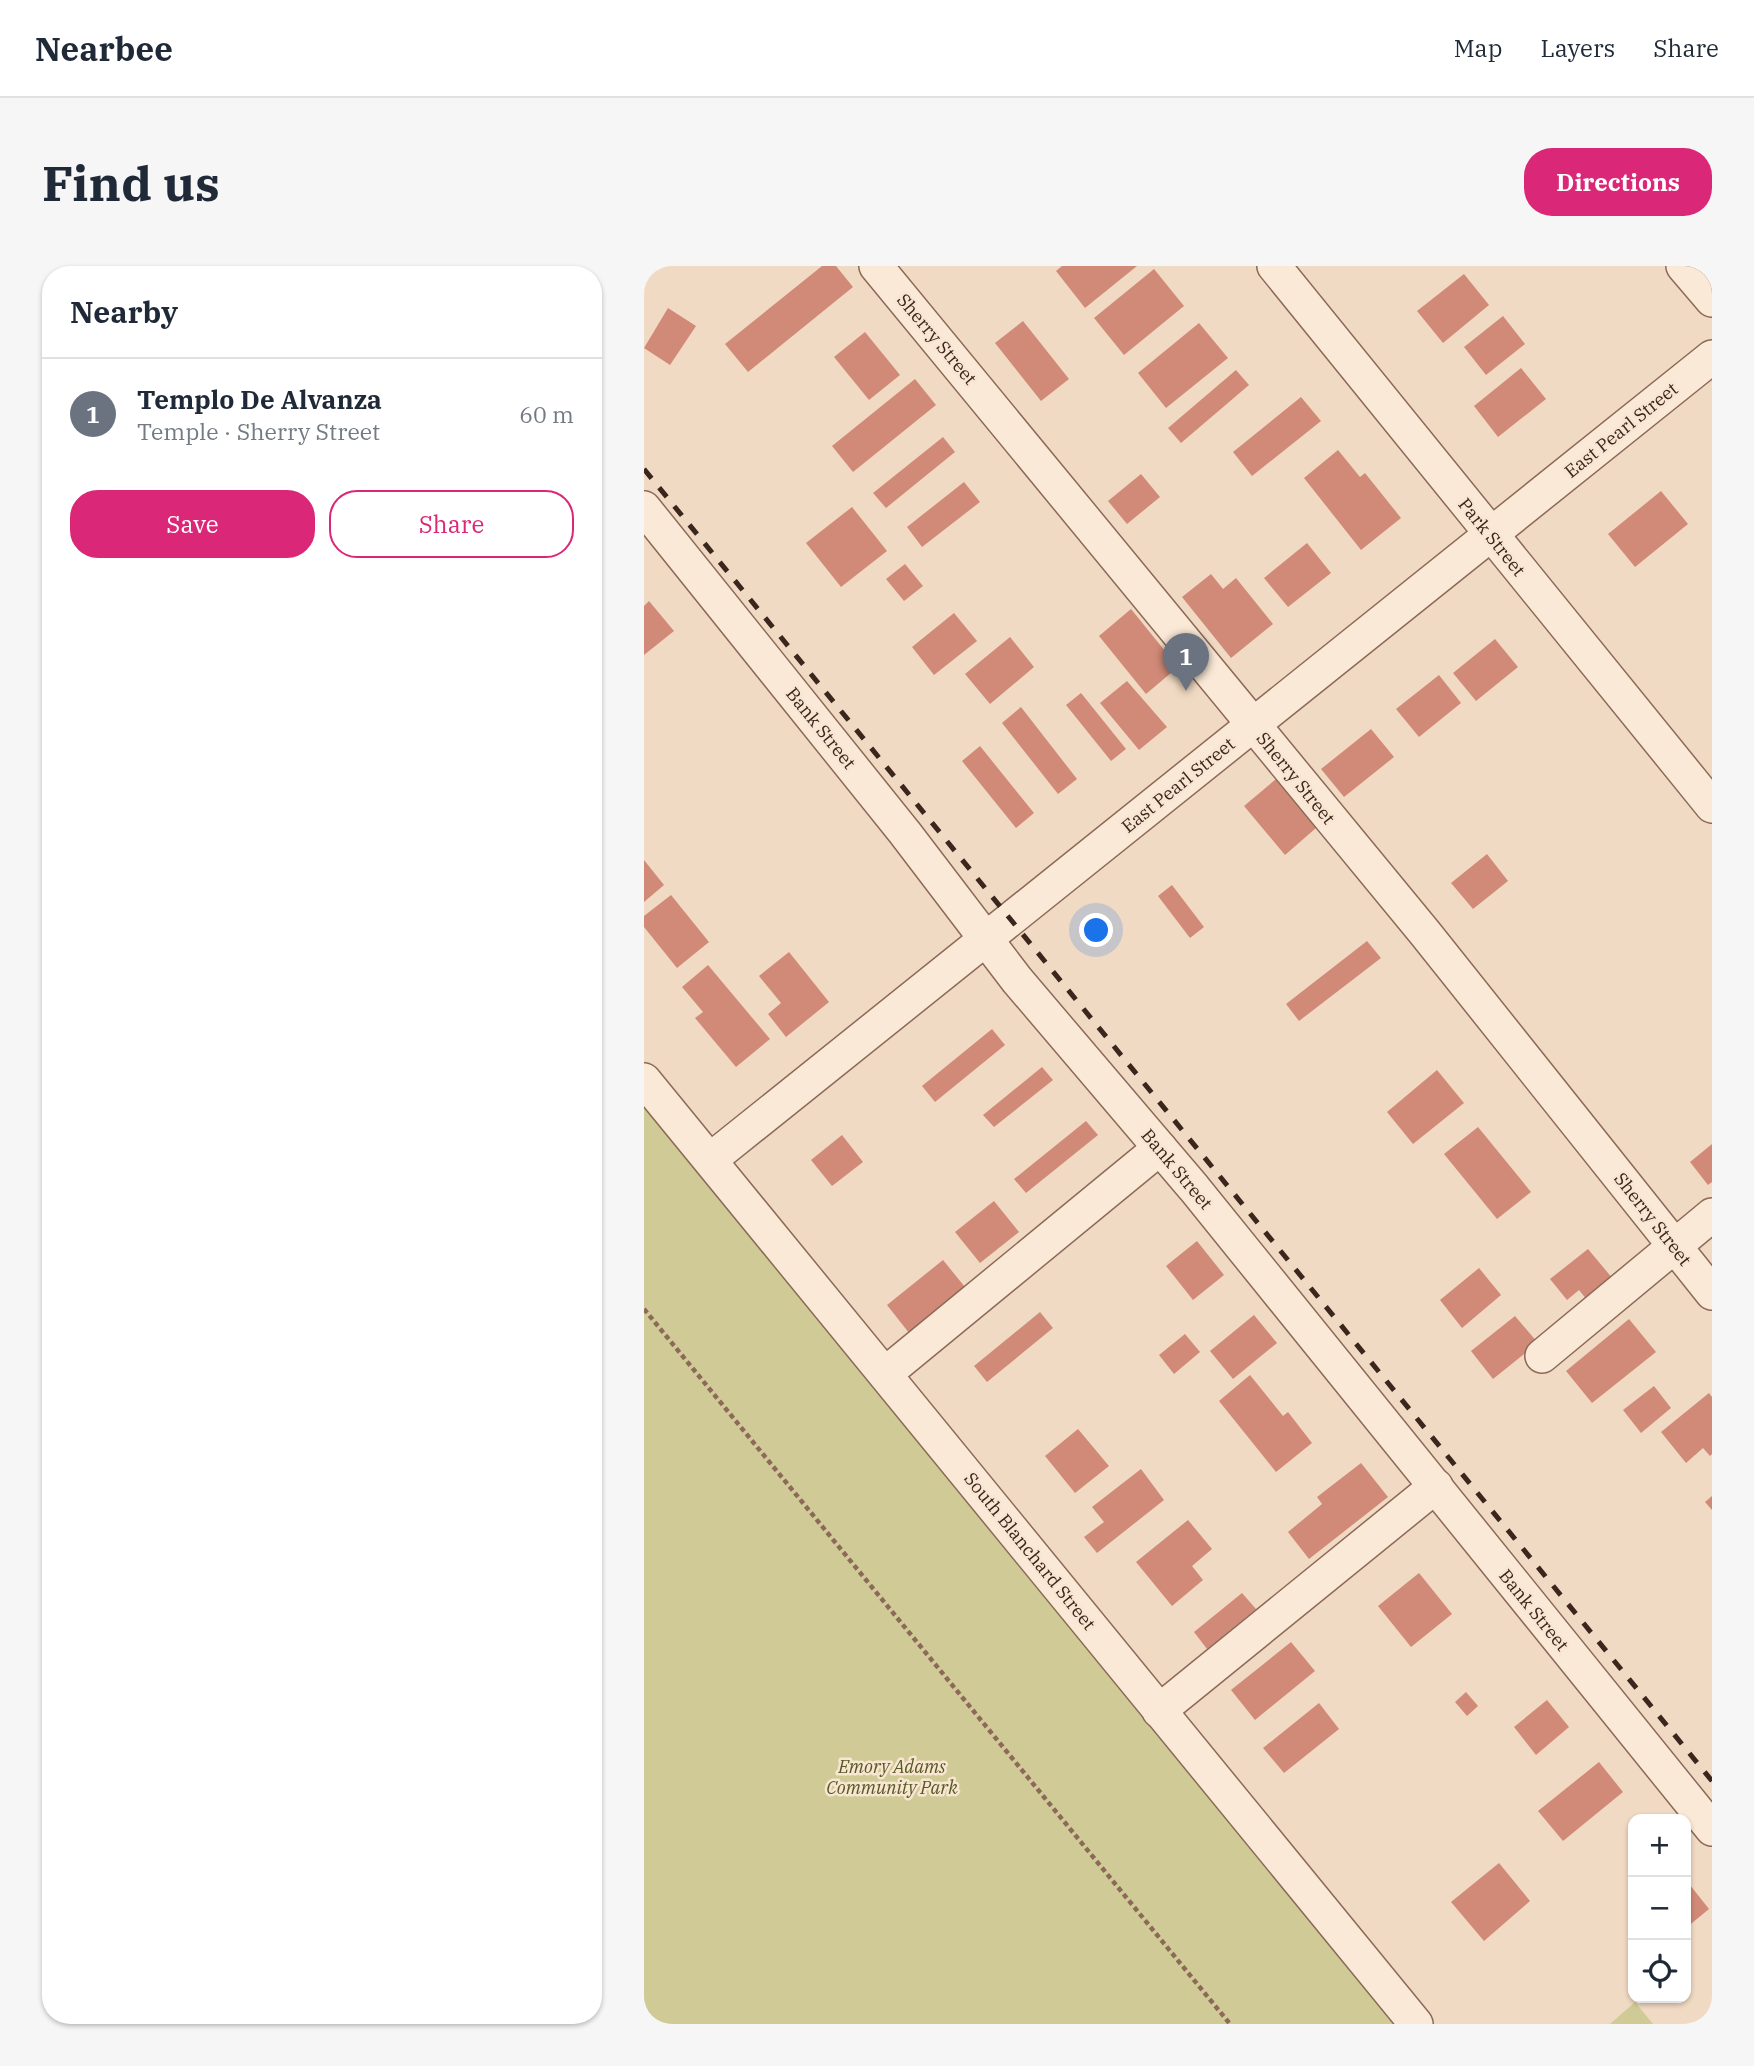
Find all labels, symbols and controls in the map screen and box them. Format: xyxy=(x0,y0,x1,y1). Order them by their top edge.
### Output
text: Nearbee xyxy=(35,27,173,70)
text: Map xyxy=(1454,32,1502,64)
text: Layers xyxy=(1540,32,1615,64)
text: Share xyxy=(1653,32,1719,64)
button: Directions xyxy=(1524,148,1712,216)
text: Find us xyxy=(42,151,220,214)
street label: Sherry Street xyxy=(892,289,982,389)
text: Nearby xyxy=(70,292,178,331)
street label: East Pearl Street xyxy=(1560,377,1682,483)
text: Templo De Alvanza xyxy=(137,382,382,416)
text: 1 xyxy=(86,399,100,429)
text: 60 m xyxy=(519,399,574,429)
text: Temple · Sherry Street xyxy=(137,416,380,446)
button: Save xyxy=(70,490,315,558)
button: Share xyxy=(329,490,574,558)
street label: Park Street xyxy=(1453,493,1531,581)
pin: 1 xyxy=(1163,633,1209,691)
street label: Bank Street xyxy=(781,682,861,774)
street label: Sherry Street xyxy=(1252,727,1340,829)
street label: East Pearl Street xyxy=(1117,732,1239,838)
your location xyxy=(1079,913,1113,947)
street label: Bank Street xyxy=(1136,1124,1218,1214)
street label: Sherry Street xyxy=(1609,1168,1697,1270)
street label: South Blanchard Street xyxy=(959,1467,1101,1635)
street label: Bank Street xyxy=(1494,1564,1574,1656)
park label: Emory Adams Community Park xyxy=(826,1755,958,1799)
map controls xyxy=(1628,1814,1691,2003)
button: + xyxy=(1628,1814,1691,1877)
button: − xyxy=(1628,1877,1691,1940)
button: locate xyxy=(1628,1940,1691,2003)

